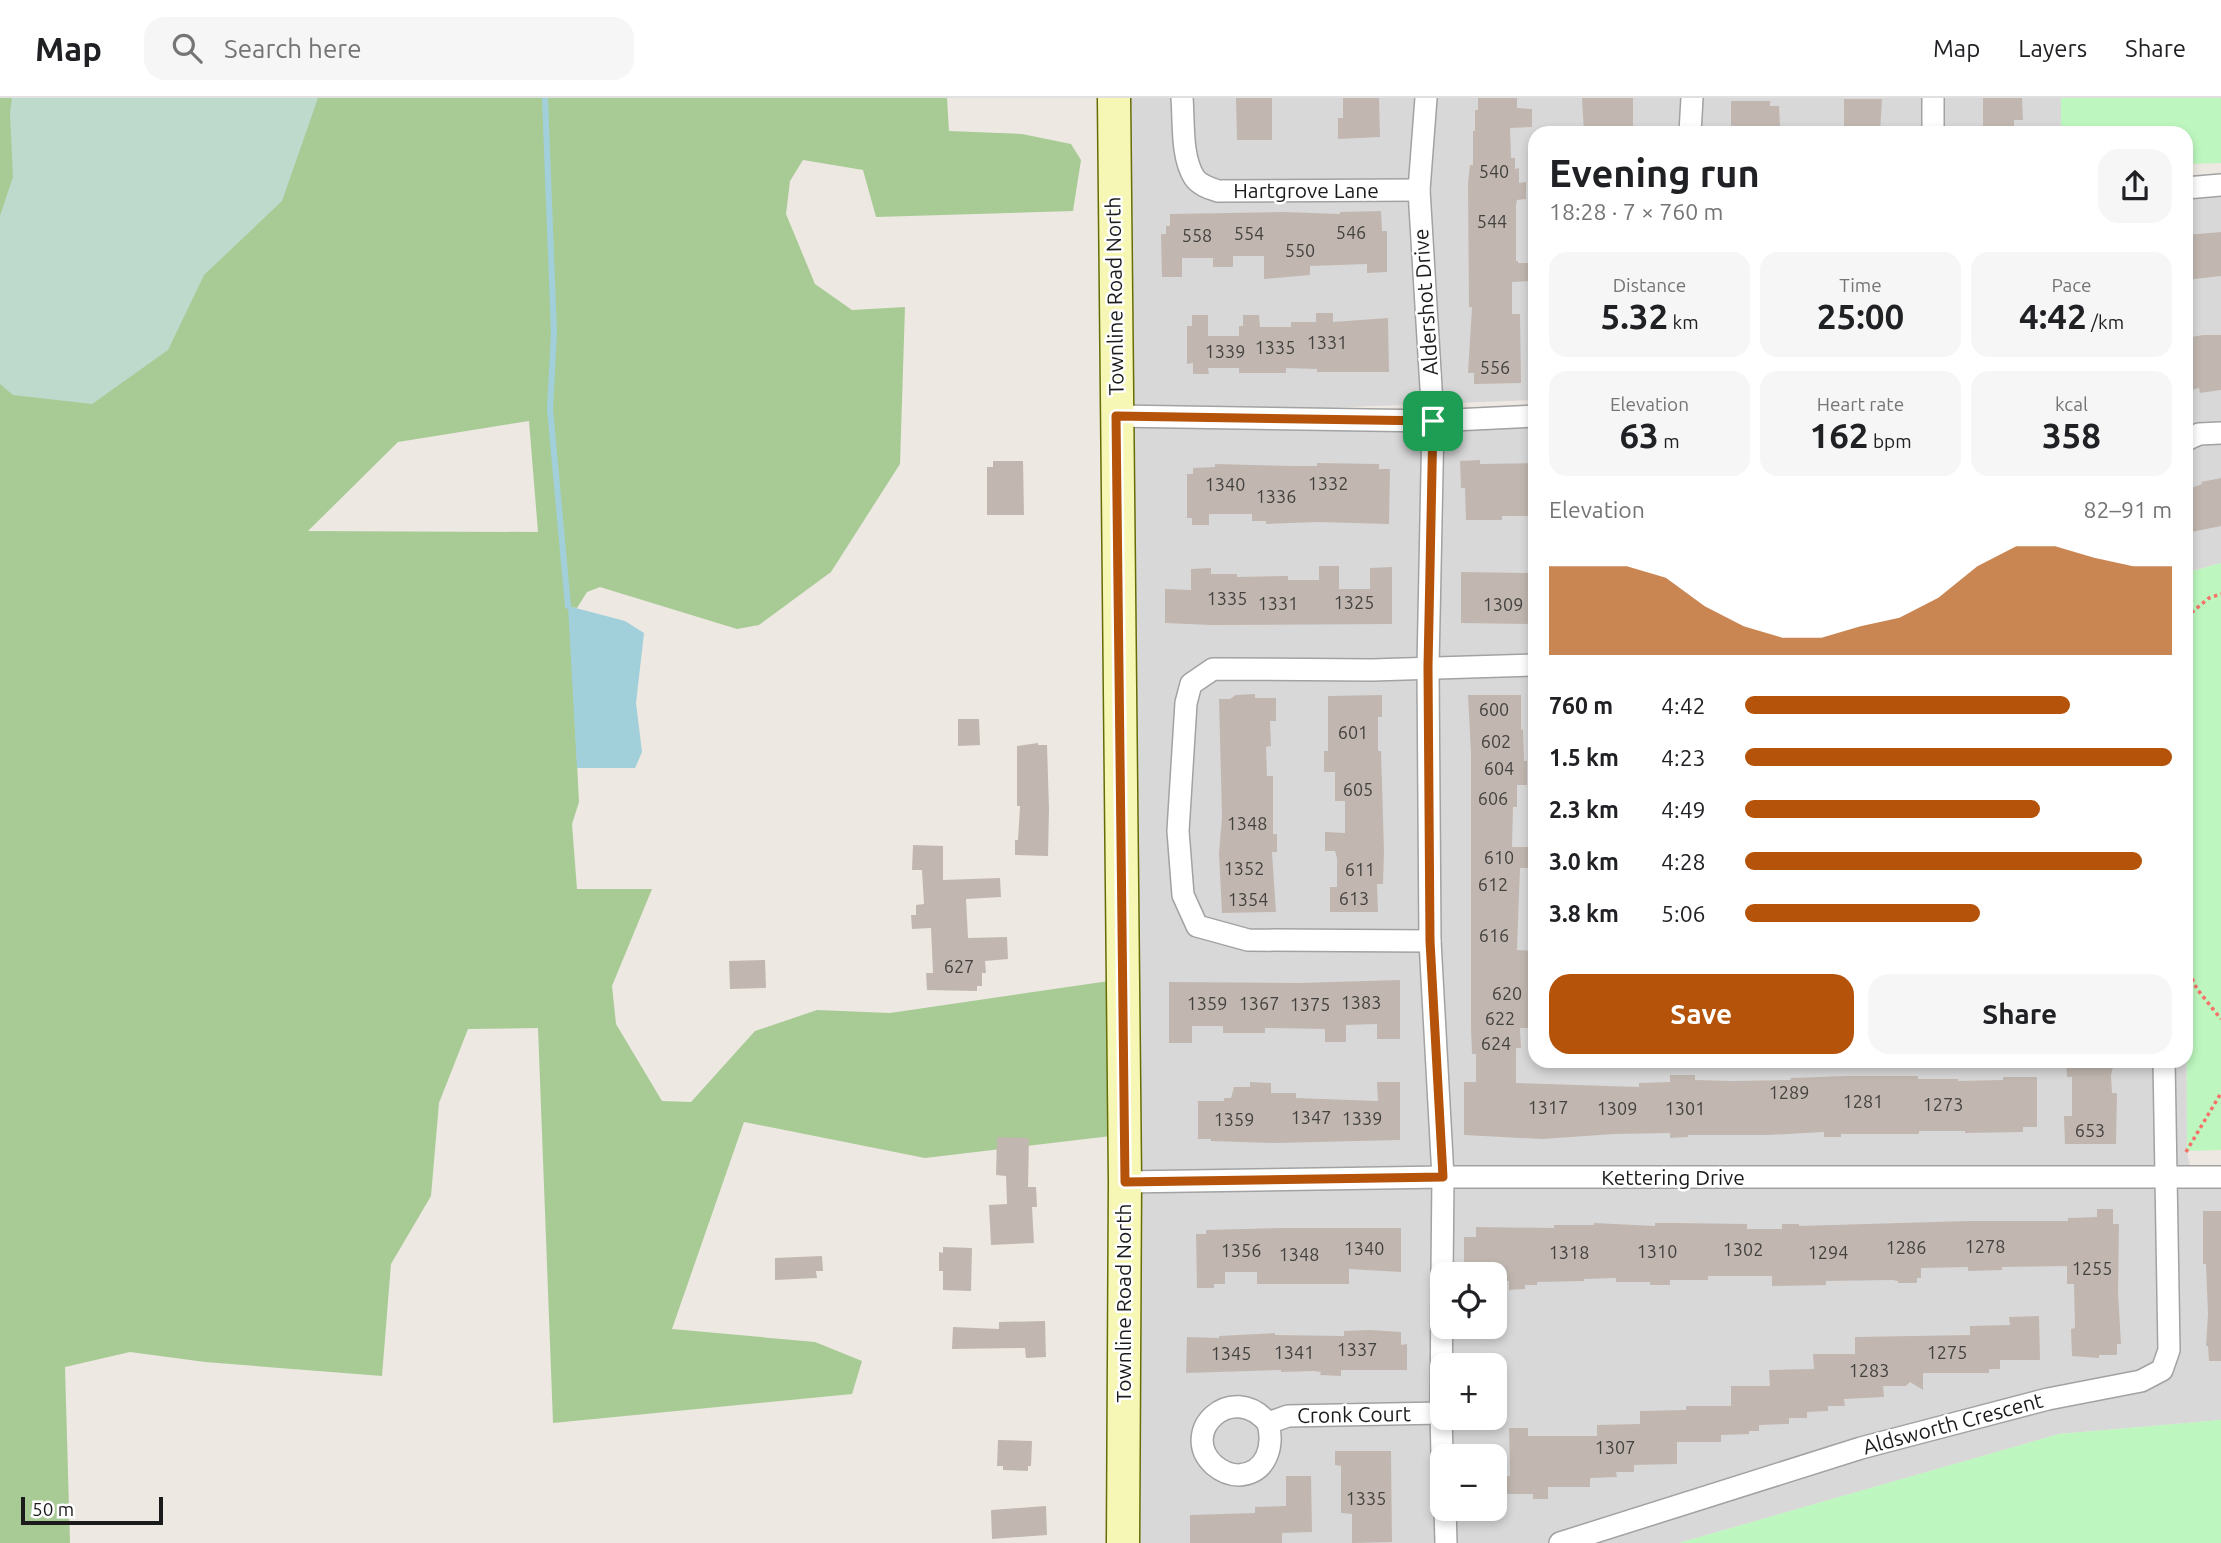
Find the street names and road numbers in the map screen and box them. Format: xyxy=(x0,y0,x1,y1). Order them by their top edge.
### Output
street label: Hartgrove Lane xyxy=(1233,178,1379,202)
street label: Townline Road North xyxy=(1100,196,1128,396)
street label: Aldershot Drive xyxy=(1408,228,1442,376)
street label: Kettering Drive xyxy=(1601,1165,1745,1189)
street label: Townline Road North xyxy=(1111,1204,1135,1402)
street label: Aldsworth Crescent xyxy=(1860,1387,2045,1459)
street label: Cronk Court xyxy=(1297,1401,1411,1427)

